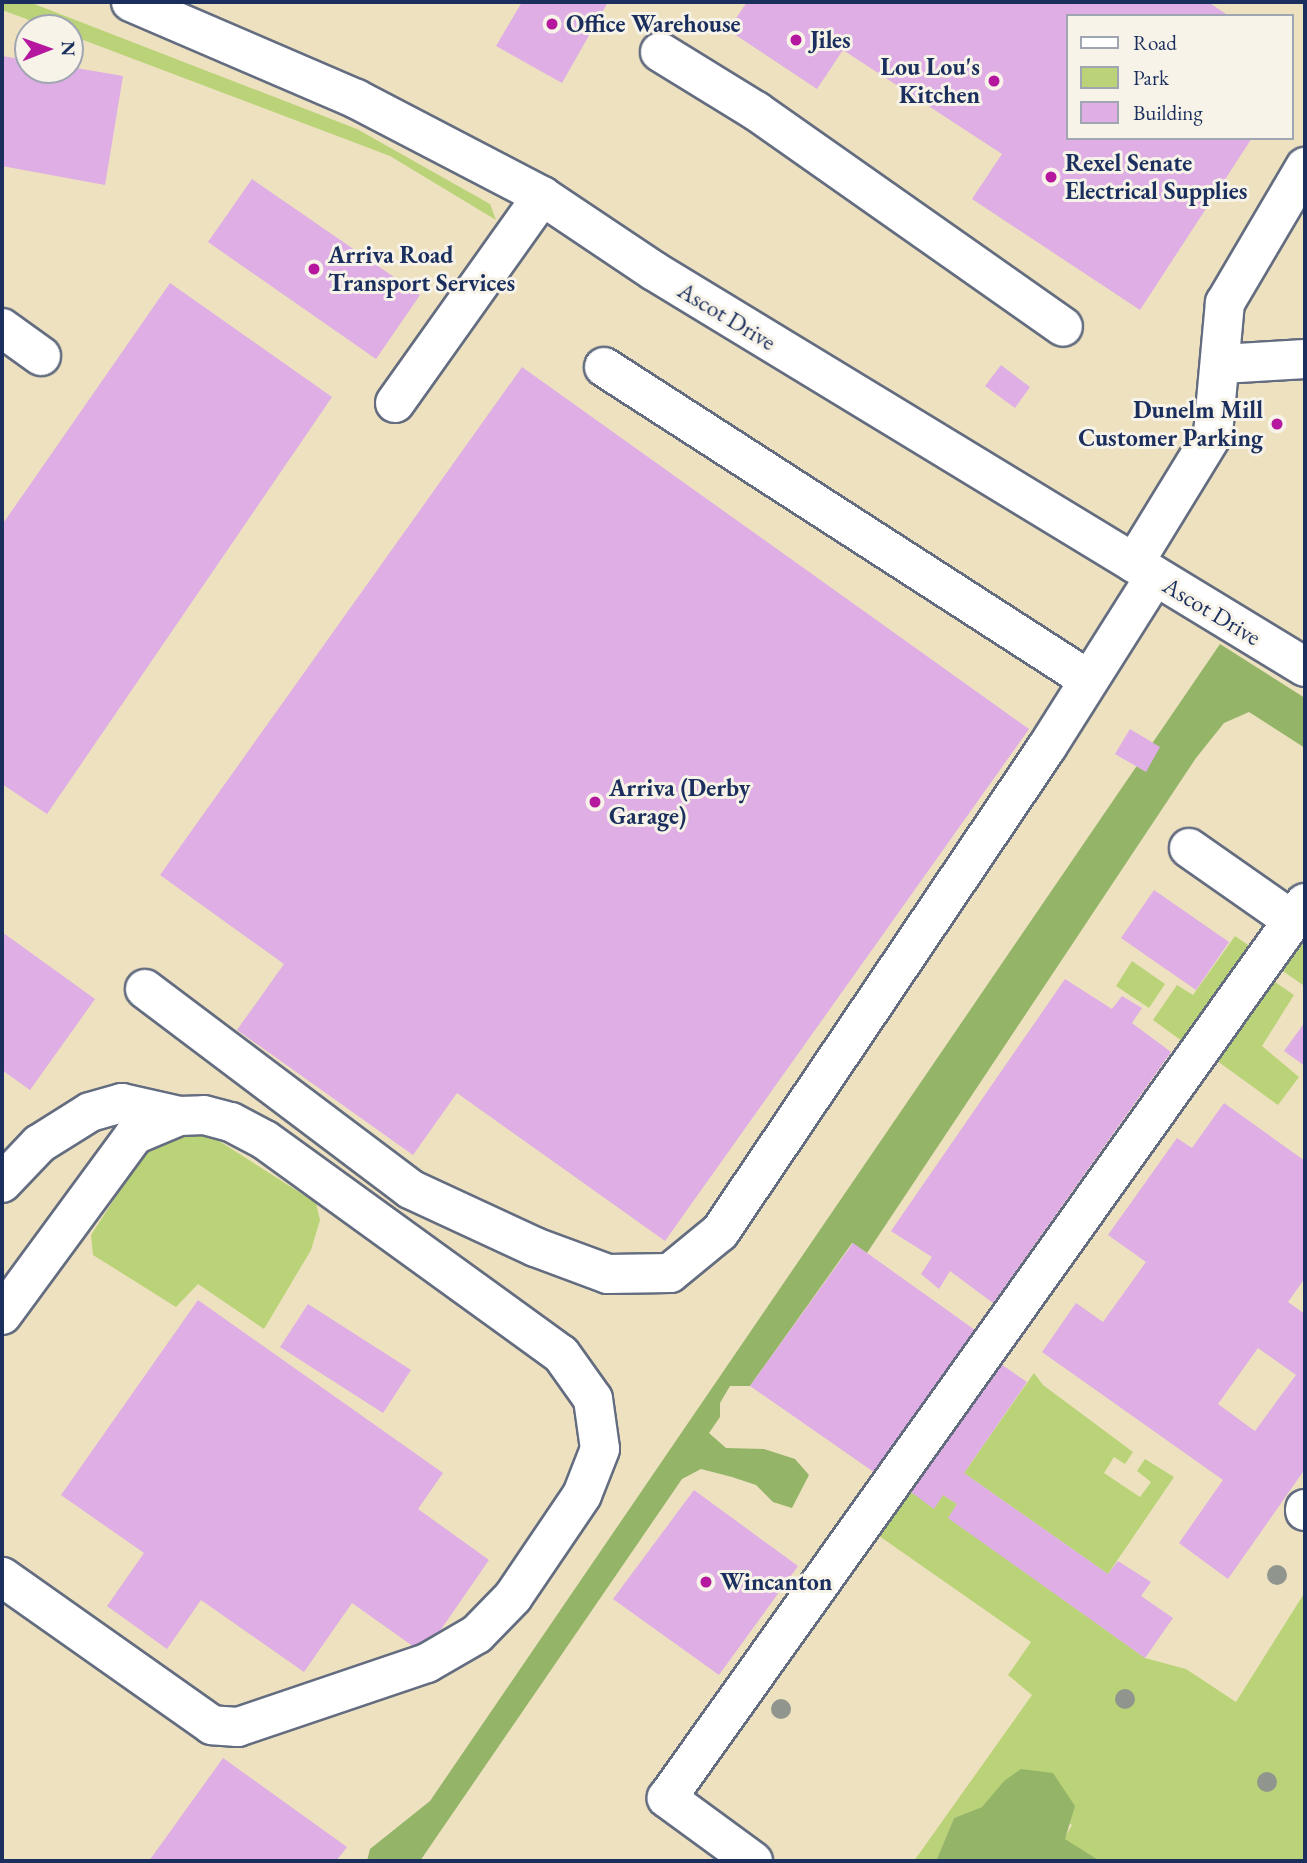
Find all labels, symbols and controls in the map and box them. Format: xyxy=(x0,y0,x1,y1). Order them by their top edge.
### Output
place label: Office Warehouse xyxy=(566,10,741,38)
north arrow xyxy=(14,14,84,84)
legend xyxy=(1066,14,1293,140)
marker: Office Warehouse xyxy=(544,16,560,32)
place label: Jiles xyxy=(810,26,851,54)
text: Road xyxy=(1133,29,1177,56)
marker: Jiles xyxy=(788,32,804,48)
text: N xyxy=(56,41,81,57)
place label: Lou Lou's Kitchen xyxy=(880,53,980,109)
text: Park xyxy=(1133,64,1169,91)
marker: Lou Lou's Kitchen xyxy=(986,73,1002,89)
text: Building xyxy=(1133,99,1203,126)
place label: Rexel Senate Electrical Supplies xyxy=(1065,149,1247,205)
marker: Rexel Senate Electrical Supplies xyxy=(1043,169,1059,185)
place label: Arriva Road Transport Services xyxy=(328,241,515,297)
marker: Arriva Road Transport Services xyxy=(306,261,322,277)
street label: Ascot Drive xyxy=(673,276,781,356)
place label: Dunelm Mill Customer Parking xyxy=(1078,396,1263,452)
marker: Dunelm Mill Customer Parking xyxy=(1269,416,1285,432)
street label: Ascot Drive xyxy=(1158,571,1266,651)
place label: Arriva (Derby Garage) xyxy=(609,774,750,830)
marker: Arriva (Derby Garage) xyxy=(587,794,603,810)
place label: Wincanton xyxy=(720,1568,832,1596)
marker: Wincanton xyxy=(698,1574,714,1590)

